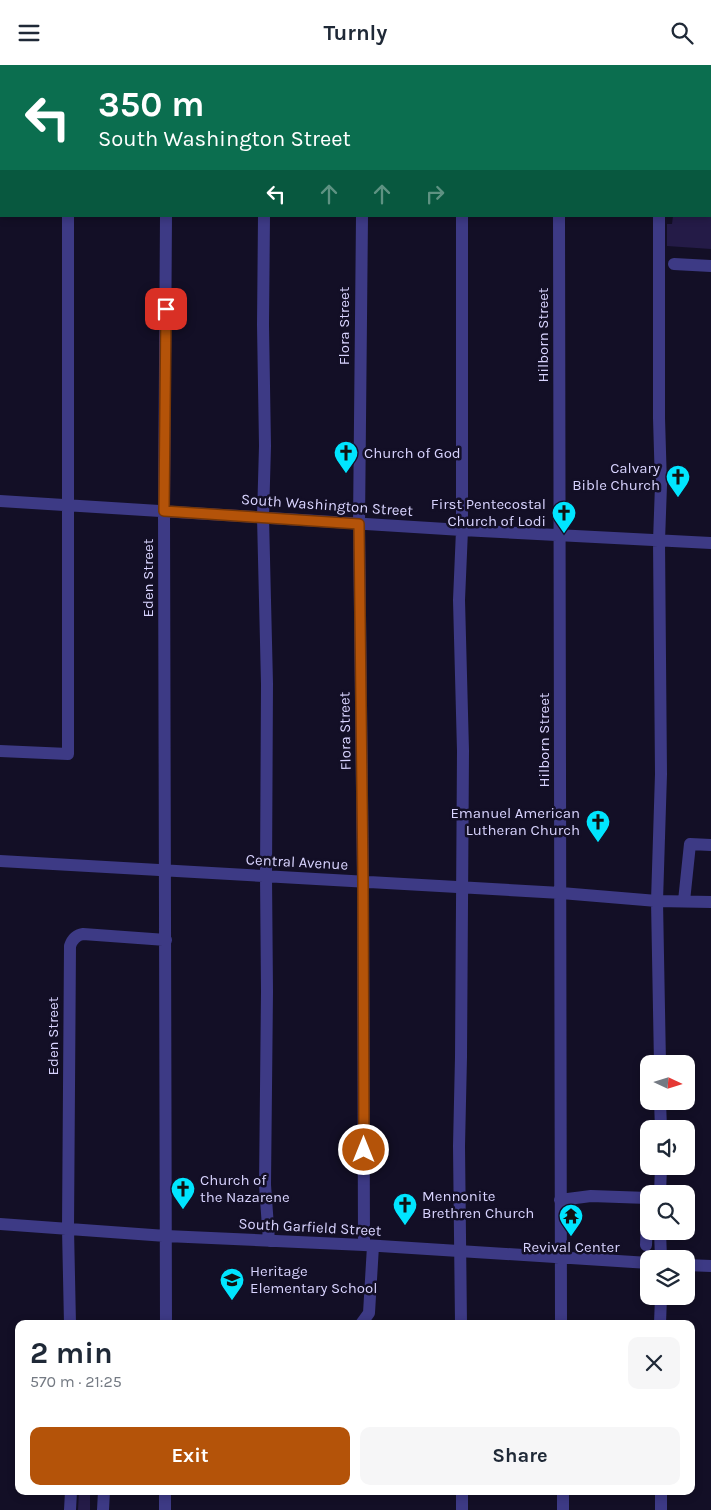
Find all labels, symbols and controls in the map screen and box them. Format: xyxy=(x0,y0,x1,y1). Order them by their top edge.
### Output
icon: menu xyxy=(15,19,43,47)
icon: search xyxy=(668,19,696,47)
text: Turnly xyxy=(324,20,387,46)
text: 350 m xyxy=(98,84,204,125)
icon: left xyxy=(15,85,80,150)
text: South Washington Street xyxy=(98,126,351,152)
icon: left xyxy=(262,180,290,208)
icon: ahead xyxy=(315,180,343,208)
icon: ahead xyxy=(368,180,396,208)
icon: right xyxy=(421,180,449,208)
street label: Flora Street xyxy=(335,286,353,365)
street label: Hilborn Street xyxy=(534,287,552,383)
pin xyxy=(145,288,187,330)
icon: arrive xyxy=(152,295,180,323)
church icon: Church of God xyxy=(333,440,359,474)
place label: Church of God xyxy=(364,444,461,462)
place label: Calvary Bible Church xyxy=(572,459,660,494)
church icon: Calvary Bible Church xyxy=(665,464,691,498)
street label: South Washington Street xyxy=(240,490,414,520)
place label: First Pentecostal Church of Lodi xyxy=(431,495,546,530)
church icon: First Pentecostal Church of Lodi xyxy=(551,500,577,534)
street label: Eden Street xyxy=(139,538,157,617)
street label: Flora Street xyxy=(335,691,355,770)
street label: Hilborn Street xyxy=(535,692,553,788)
place label: Emanuel American Lutheran Church xyxy=(450,804,580,839)
church icon: Emanuel American Lutheran Church xyxy=(585,809,611,843)
street label: Central Avenue xyxy=(245,850,349,874)
street label: Eden Street xyxy=(44,996,62,1075)
north arrow xyxy=(640,1055,695,1110)
map controls xyxy=(640,1055,695,1305)
button: sound xyxy=(640,1120,695,1175)
position arrow xyxy=(337,1123,389,1175)
place label: Church of the Nazarene xyxy=(200,1171,290,1206)
church icon: Church of the Nazarene xyxy=(170,1176,196,1210)
button: search xyxy=(640,1185,695,1240)
place label: Mennonite Brethren Church xyxy=(422,1187,534,1222)
church icon: Mennonite Brethren Church xyxy=(392,1192,418,1226)
temple icon: Revival Center xyxy=(558,1203,584,1237)
street label: South Garfield Street xyxy=(238,1214,382,1240)
place label: Revival Center xyxy=(522,1238,620,1256)
button: layers xyxy=(640,1250,695,1305)
place label: Heritage Elementary School xyxy=(250,1262,377,1297)
school or university icon: Heritage Elementary School xyxy=(219,1267,245,1301)
text: 2 min xyxy=(30,1335,113,1371)
button: close xyxy=(628,1337,680,1389)
text: 570 m · 21:25 xyxy=(30,1372,122,1391)
button: Exit xyxy=(30,1427,350,1485)
button: Share xyxy=(360,1427,680,1485)

